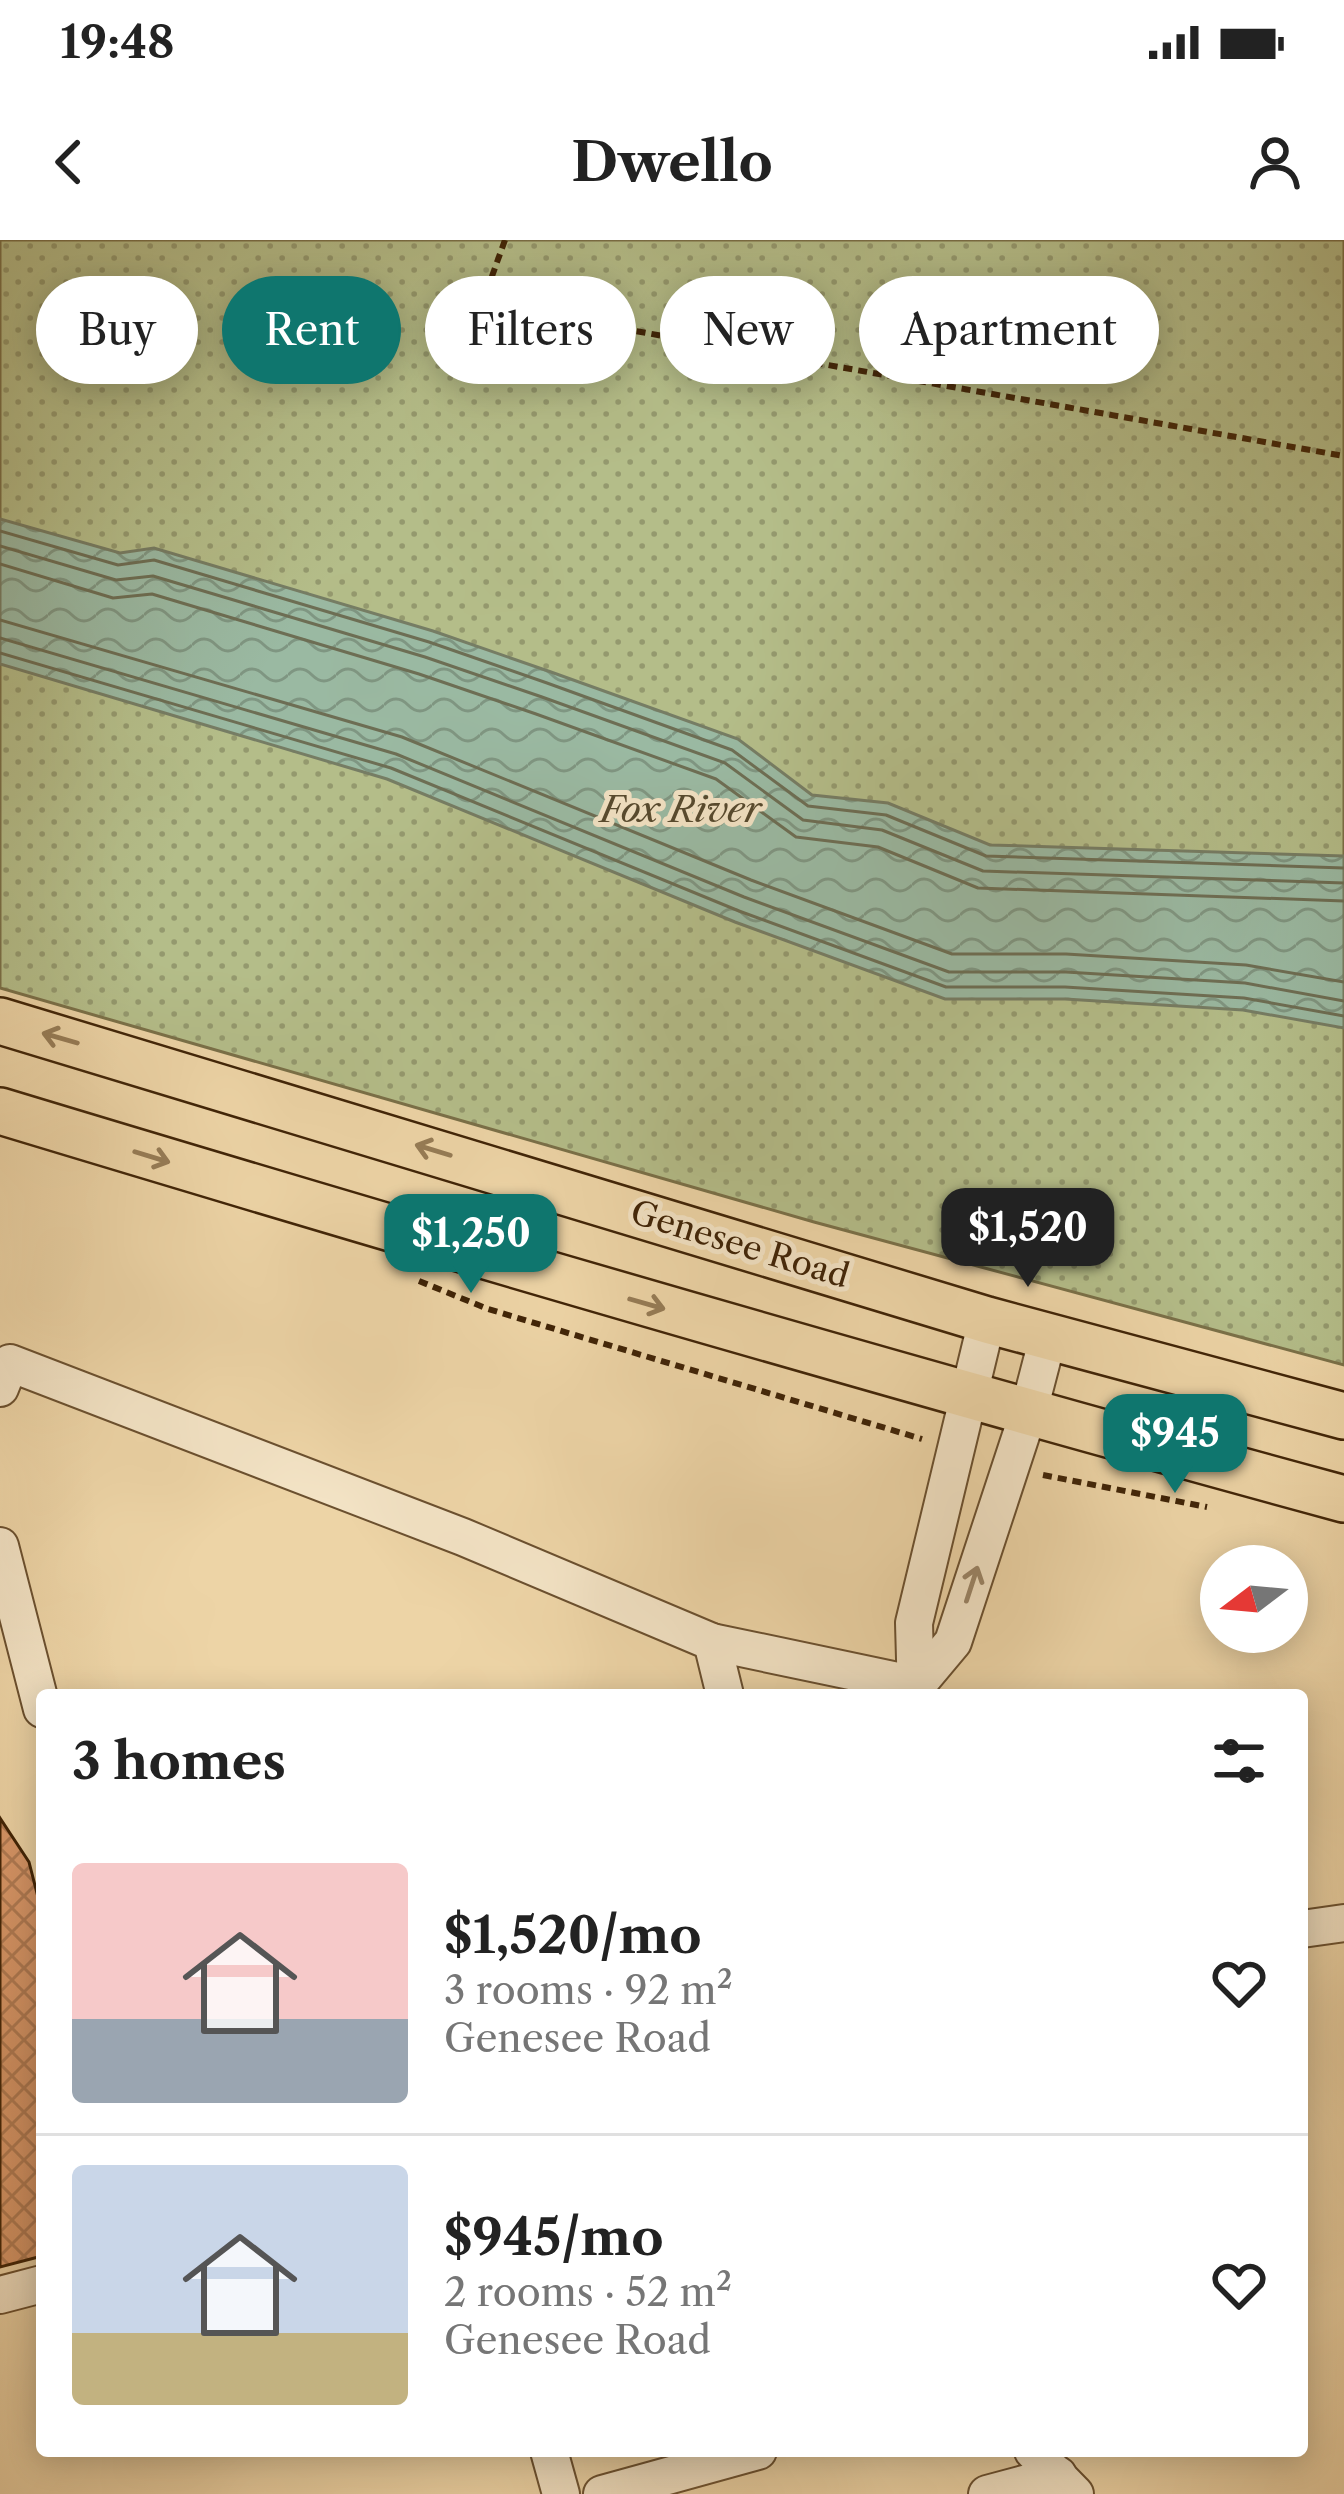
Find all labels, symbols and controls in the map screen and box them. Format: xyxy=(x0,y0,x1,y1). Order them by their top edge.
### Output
text: 19:48 xyxy=(60,14,175,70)
icon: back xyxy=(36,129,102,195)
text: Dwello xyxy=(571,129,773,195)
icon: person xyxy=(1242,129,1308,195)
chip: Buy xyxy=(36,276,198,384)
chip: Rent xyxy=(222,276,401,384)
chip: Filters xyxy=(425,276,636,384)
chip: New xyxy=(660,276,835,384)
chip: Apartment xyxy=(859,276,1159,384)
water label: Fox River xyxy=(597,787,764,831)
one-way arrow xyxy=(42,1026,80,1048)
one-way arrow xyxy=(415,1138,453,1160)
one-way arrow xyxy=(132,1147,170,1169)
pin: $1,520 xyxy=(930,1188,1126,1290)
street label: Genesee Road xyxy=(626,1191,854,1297)
pin: $1,250 xyxy=(373,1194,569,1296)
text: $1,520 xyxy=(968,1203,1088,1251)
text: $1,250 xyxy=(411,1209,531,1257)
one-way arrow xyxy=(627,1294,665,1316)
pin: $945 xyxy=(1104,1394,1246,1496)
text: $945 xyxy=(1130,1409,1220,1457)
north arrow xyxy=(1200,1545,1308,1653)
map controls xyxy=(1200,1545,1308,1653)
one-way arrow xyxy=(962,1566,984,1604)
icon: filters xyxy=(1206,1728,1272,1794)
text: 3 homes xyxy=(72,1730,286,1792)
text: $1,520/mo xyxy=(444,1904,702,1966)
icon: home xyxy=(168,1911,312,2055)
icon: heart xyxy=(1206,1950,1272,2016)
text: 3 rooms · 92 m² xyxy=(444,1966,733,2014)
text: Genesee Road xyxy=(444,2014,711,2062)
text: $945/mo xyxy=(444,2206,664,2268)
icon: home xyxy=(168,2213,312,2357)
icon: heart xyxy=(1206,2252,1272,2318)
text: 2 rooms · 52 m² xyxy=(444,2268,732,2316)
text: Genesee Road xyxy=(444,2316,711,2364)

